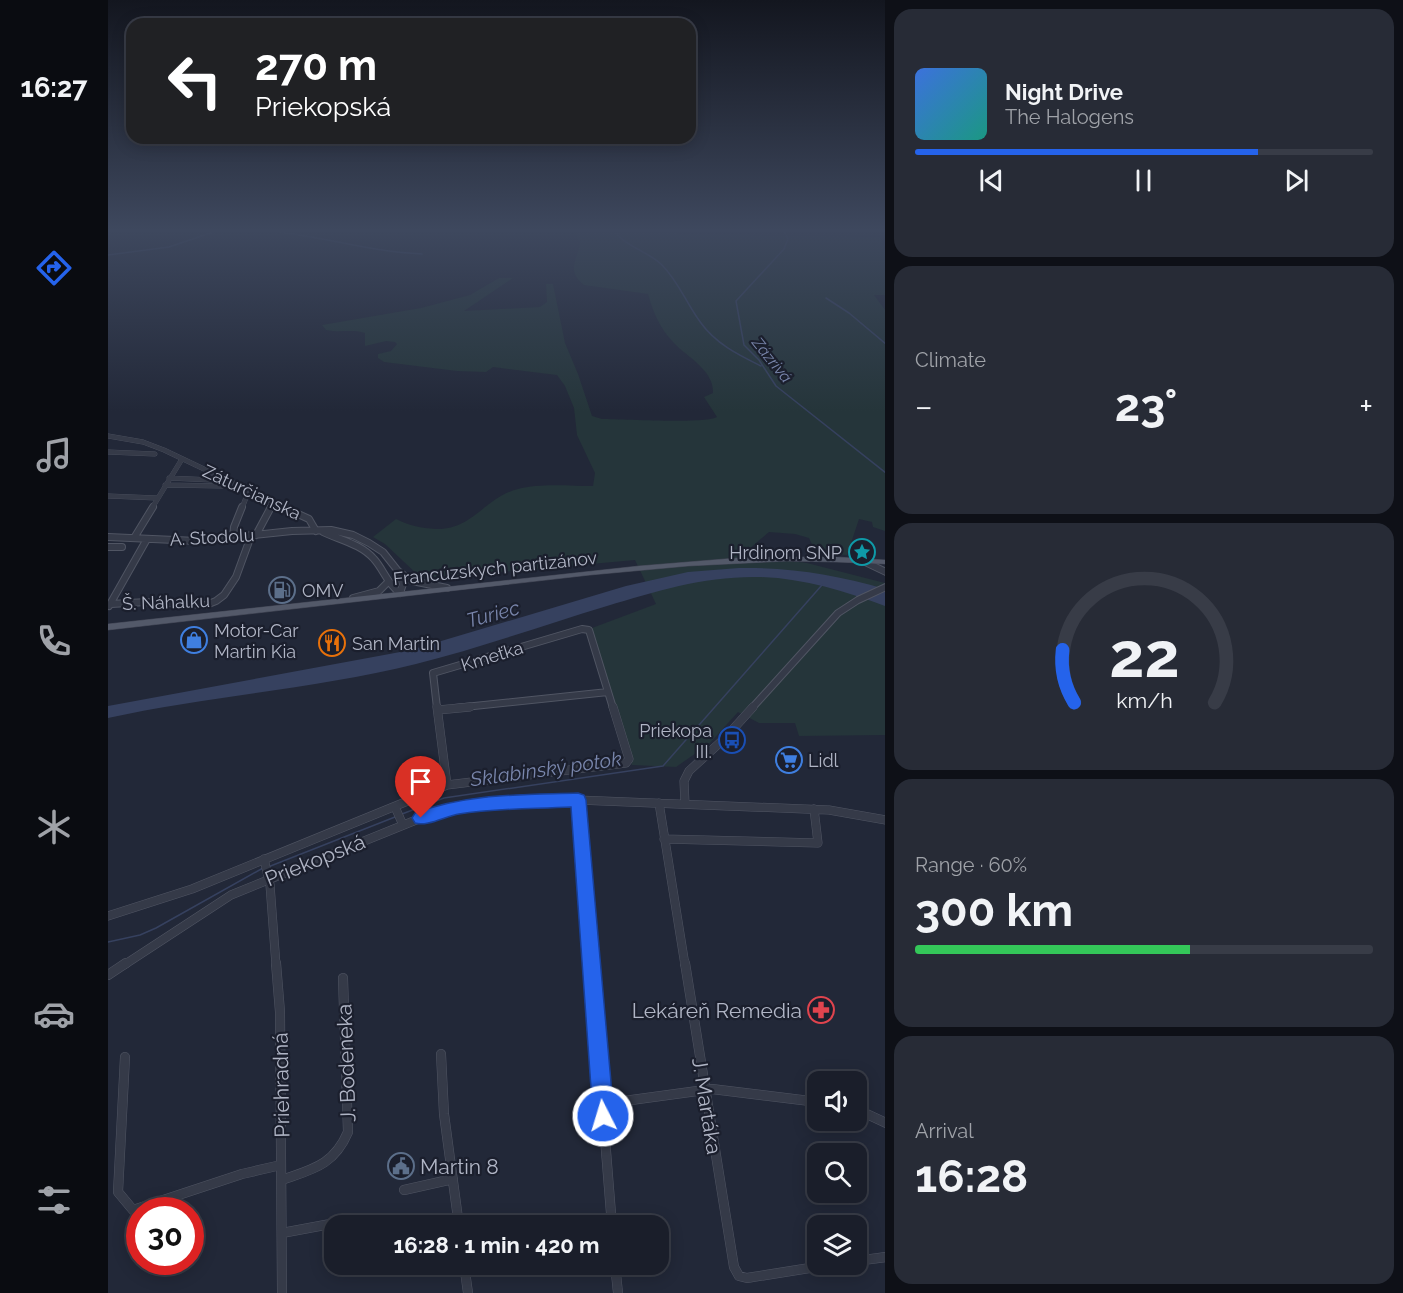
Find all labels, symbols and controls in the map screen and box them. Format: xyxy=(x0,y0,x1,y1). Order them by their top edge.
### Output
text: 270 m xyxy=(255,41,377,90)
icon: left xyxy=(156,42,234,120)
text: 16:27 xyxy=(21,72,87,103)
text: Night Drive xyxy=(1005,79,1123,105)
text: Priekopská xyxy=(255,91,391,122)
text: The Halogens xyxy=(1005,105,1134,129)
icon: previous xyxy=(975,164,1008,197)
icon: pause xyxy=(1127,164,1160,197)
icon: next xyxy=(1280,164,1313,197)
icon: directions xyxy=(33,247,75,289)
water label: Zázrivá xyxy=(747,333,796,387)
text: Climate xyxy=(915,348,986,372)
text: 23° xyxy=(1115,379,1177,432)
text: − xyxy=(915,387,933,426)
text: + xyxy=(1359,387,1373,426)
icon: music xyxy=(33,434,75,476)
street label: Záturčianska xyxy=(200,460,304,524)
street label: A. Stodolu xyxy=(169,524,255,550)
place icon: Hrdinom SNP xyxy=(847,537,877,567)
place label: Hrdinom SNP xyxy=(729,542,842,563)
street label: Francúzskych partizánov xyxy=(392,547,598,589)
fuel station icon: OMV xyxy=(267,575,297,605)
place label: OMV xyxy=(302,580,344,601)
street label: Š. Náhalku xyxy=(122,589,210,614)
water label: Turiec xyxy=(464,595,523,633)
text: 22 xyxy=(1109,619,1179,693)
icon: phone xyxy=(33,620,75,662)
place label: Motor-Car Martin Kia xyxy=(214,620,299,662)
shop icon: Motor-Car Martin Kia xyxy=(179,625,209,655)
restaurant icon: San Martin xyxy=(317,628,347,658)
place label: San Martin xyxy=(352,633,440,654)
street label: Kmeťka xyxy=(458,637,526,675)
text: km/h xyxy=(1116,689,1172,714)
place label: Priekopa III. xyxy=(639,720,712,762)
bus stop icon: Priekopa III. xyxy=(717,725,747,755)
supermarket icon: Lidl xyxy=(774,745,804,775)
water label: Sklabinský potok xyxy=(468,746,624,792)
place label: Lidl xyxy=(808,750,839,771)
pin xyxy=(395,756,446,818)
icon: arrive xyxy=(404,765,437,798)
icon: climate xyxy=(33,806,75,848)
street label: Priekopská xyxy=(261,829,369,891)
text: Range · 60% xyxy=(915,853,1027,877)
text: 300 km xyxy=(915,884,1073,937)
icon: car xyxy=(33,993,75,1035)
pharmacy icon: Lekáreň Remedia xyxy=(806,995,836,1025)
place label: Lekáreň Remedia xyxy=(632,998,802,1023)
street label: J. Bodeneka xyxy=(331,1003,361,1123)
street label: Priehradná xyxy=(268,1032,294,1138)
street label: J. Martáka xyxy=(687,1056,727,1156)
map controls xyxy=(807,1071,867,1275)
button: sound xyxy=(807,1071,867,1131)
position arrow xyxy=(571,1084,635,1148)
text: Arrival xyxy=(915,1119,974,1143)
button: search xyxy=(807,1143,867,1203)
text: 16:28 xyxy=(915,1150,1028,1203)
public building icon: Martin 8 xyxy=(386,1151,416,1181)
place label: Martin 8 xyxy=(420,1154,499,1179)
icon: filters xyxy=(33,1179,75,1221)
speed limit sign: 30 xyxy=(126,1197,204,1275)
button: layers xyxy=(807,1215,867,1275)
text: 16:28 · 1 min · 420 m xyxy=(393,1232,600,1258)

